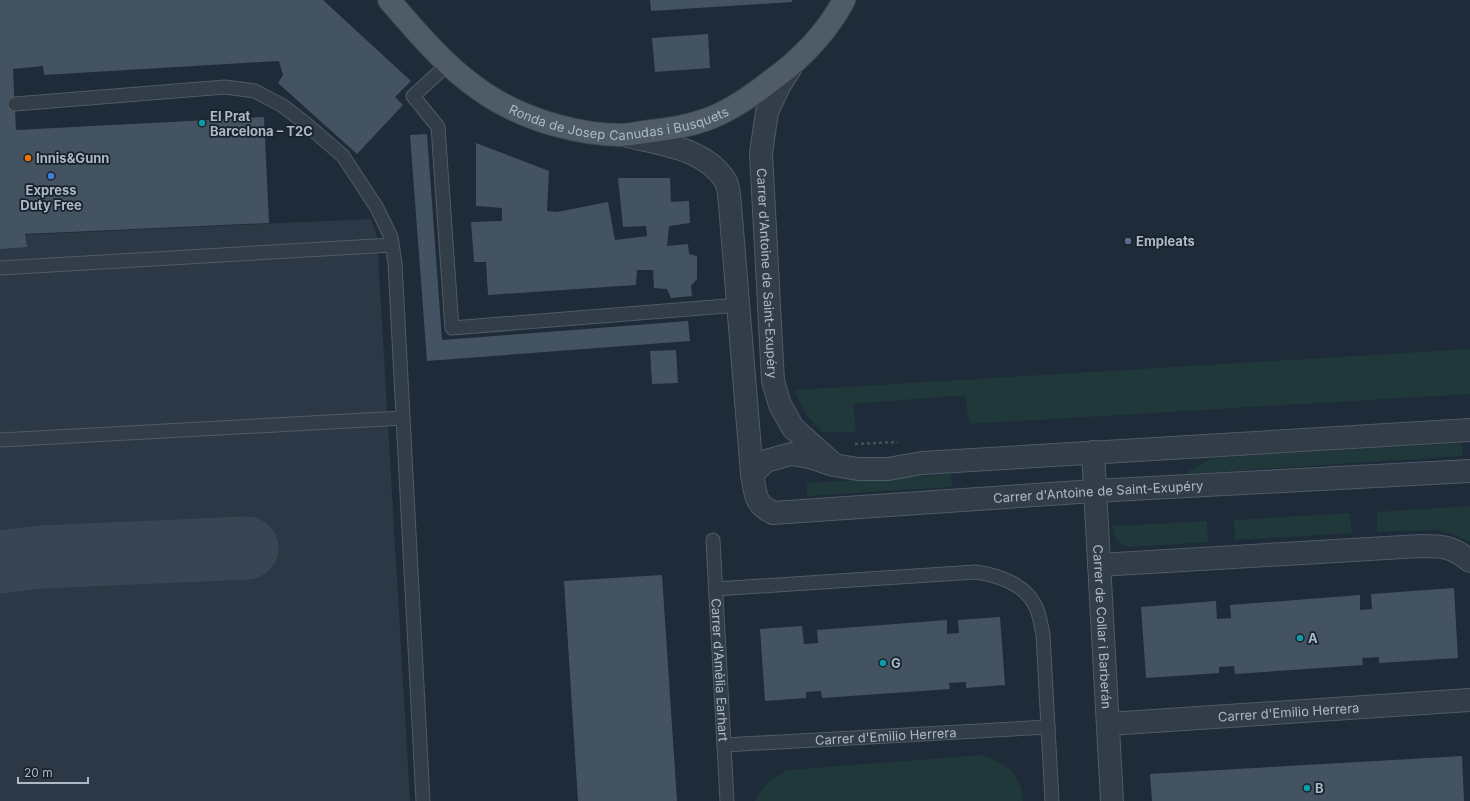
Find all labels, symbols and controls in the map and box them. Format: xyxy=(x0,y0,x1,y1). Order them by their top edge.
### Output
street label: Ronda de Josep Canudas i Busquets xyxy=(505,96,731,116)
text: Ronda de Josep Canudas i Busquets xyxy=(507,101,731,143)
place label: El Prat Barcelona – T2C xyxy=(210,108,313,139)
marker: El Prat Barcelona – T2C xyxy=(197,118,207,128)
place label: Innis&Gunn xyxy=(36,150,109,166)
marker: Innis&Gunn xyxy=(23,153,33,163)
street label: Carrer d'Antoine de Saint-Exupéry xyxy=(754,168,781,379)
marker: Express Duty Free xyxy=(46,171,56,181)
place label: Express Duty Free xyxy=(20,182,82,213)
place label: Empleats xyxy=(1136,233,1195,249)
marker: Empleats xyxy=(1123,236,1133,246)
street label: Carrer d'Antoine de Saint-Exupéry xyxy=(993,477,1204,506)
street label: Carrer de Collar i Barberán xyxy=(1090,544,1115,709)
street label: Carrer d'Amèlia Earhart xyxy=(708,598,732,742)
place label: A xyxy=(1308,630,1318,646)
marker: A xyxy=(1295,633,1305,643)
place label: G xyxy=(891,655,901,671)
marker: G xyxy=(878,658,888,668)
street label: Carrer d'Emilio Herrera xyxy=(1217,699,1360,725)
street label: Carrer d'Emilio Herrera xyxy=(815,724,957,748)
scale bar xyxy=(18,759,88,785)
text: 20 m xyxy=(24,765,53,780)
place label: B xyxy=(1315,780,1324,796)
marker: B xyxy=(1302,783,1312,793)

